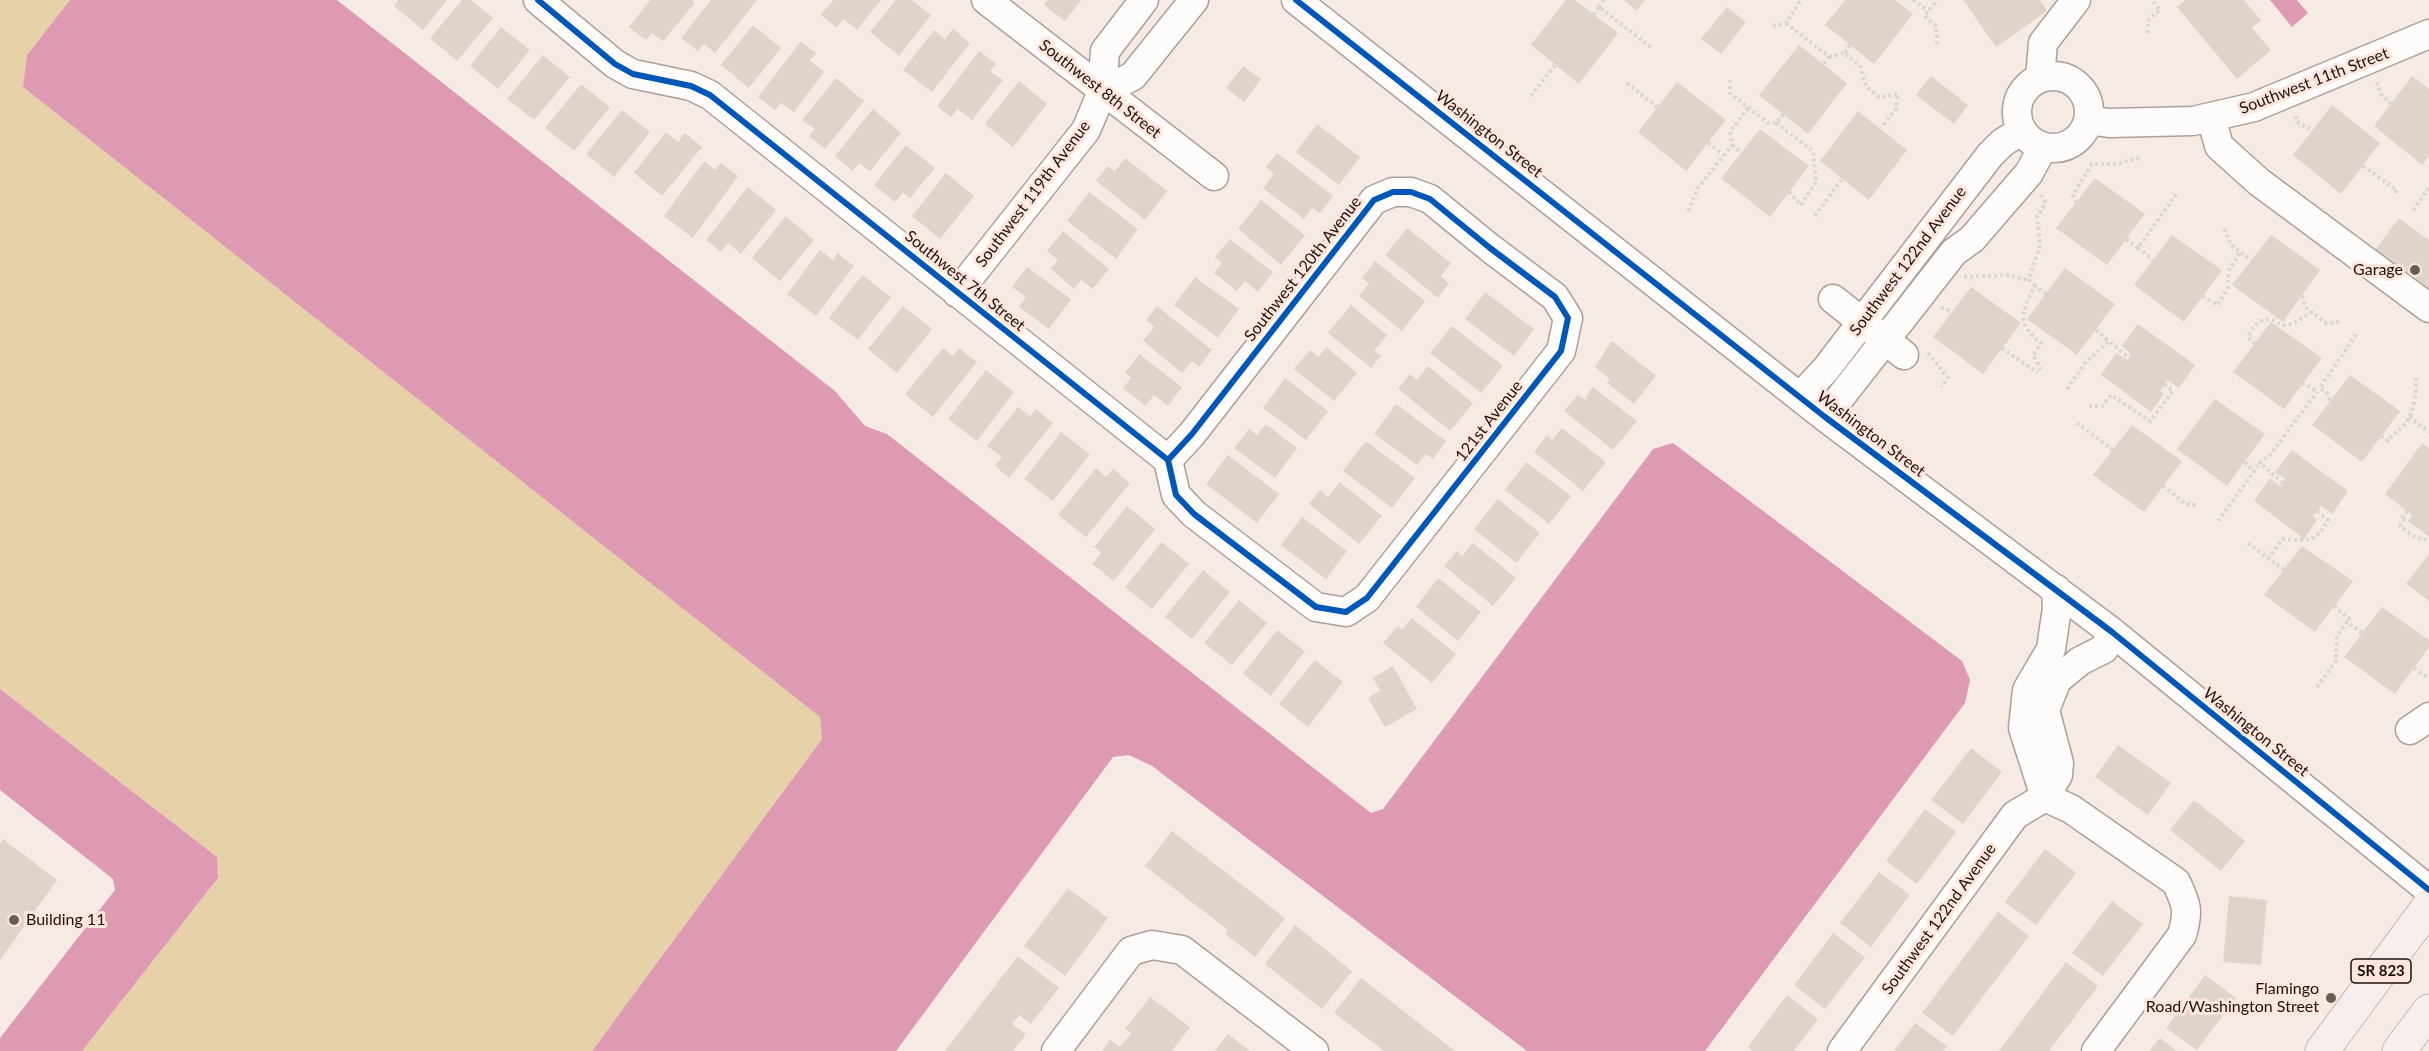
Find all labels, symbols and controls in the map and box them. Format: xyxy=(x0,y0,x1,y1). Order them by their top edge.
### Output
street label: Southwest 8th Street xyxy=(1035,36,1165,142)
street label: Southwest 11th Street xyxy=(2237,44,2391,118)
street label: Washington Street xyxy=(1432,86,1546,182)
street label: Southwest 119th Avenue xyxy=(972,117,1094,271)
street label: Southwest 122nd Avenue xyxy=(1846,183,1970,339)
street label: Southwest 120th Avenue xyxy=(1240,193,1366,345)
street label: Southwest 7th Street xyxy=(901,227,1029,335)
place label: Garage xyxy=(2353,260,2403,280)
marker: Garage xyxy=(2408,263,2422,277)
street label: 121st Avenue xyxy=(1451,377,1527,465)
street label: Washington Street xyxy=(1813,387,1929,481)
street label: Washington Street xyxy=(2199,683,2313,781)
street label: Southwest 122nd Avenue xyxy=(1878,840,2000,998)
place label: Building 11 xyxy=(26,910,105,930)
marker: Building 11 xyxy=(7,913,21,927)
road number: SR 823 xyxy=(2351,959,2411,983)
place label: Flamingo Road/Washington Street xyxy=(2146,979,2319,1017)
marker: Flamingo Road/Washington Street xyxy=(2324,991,2338,1005)

